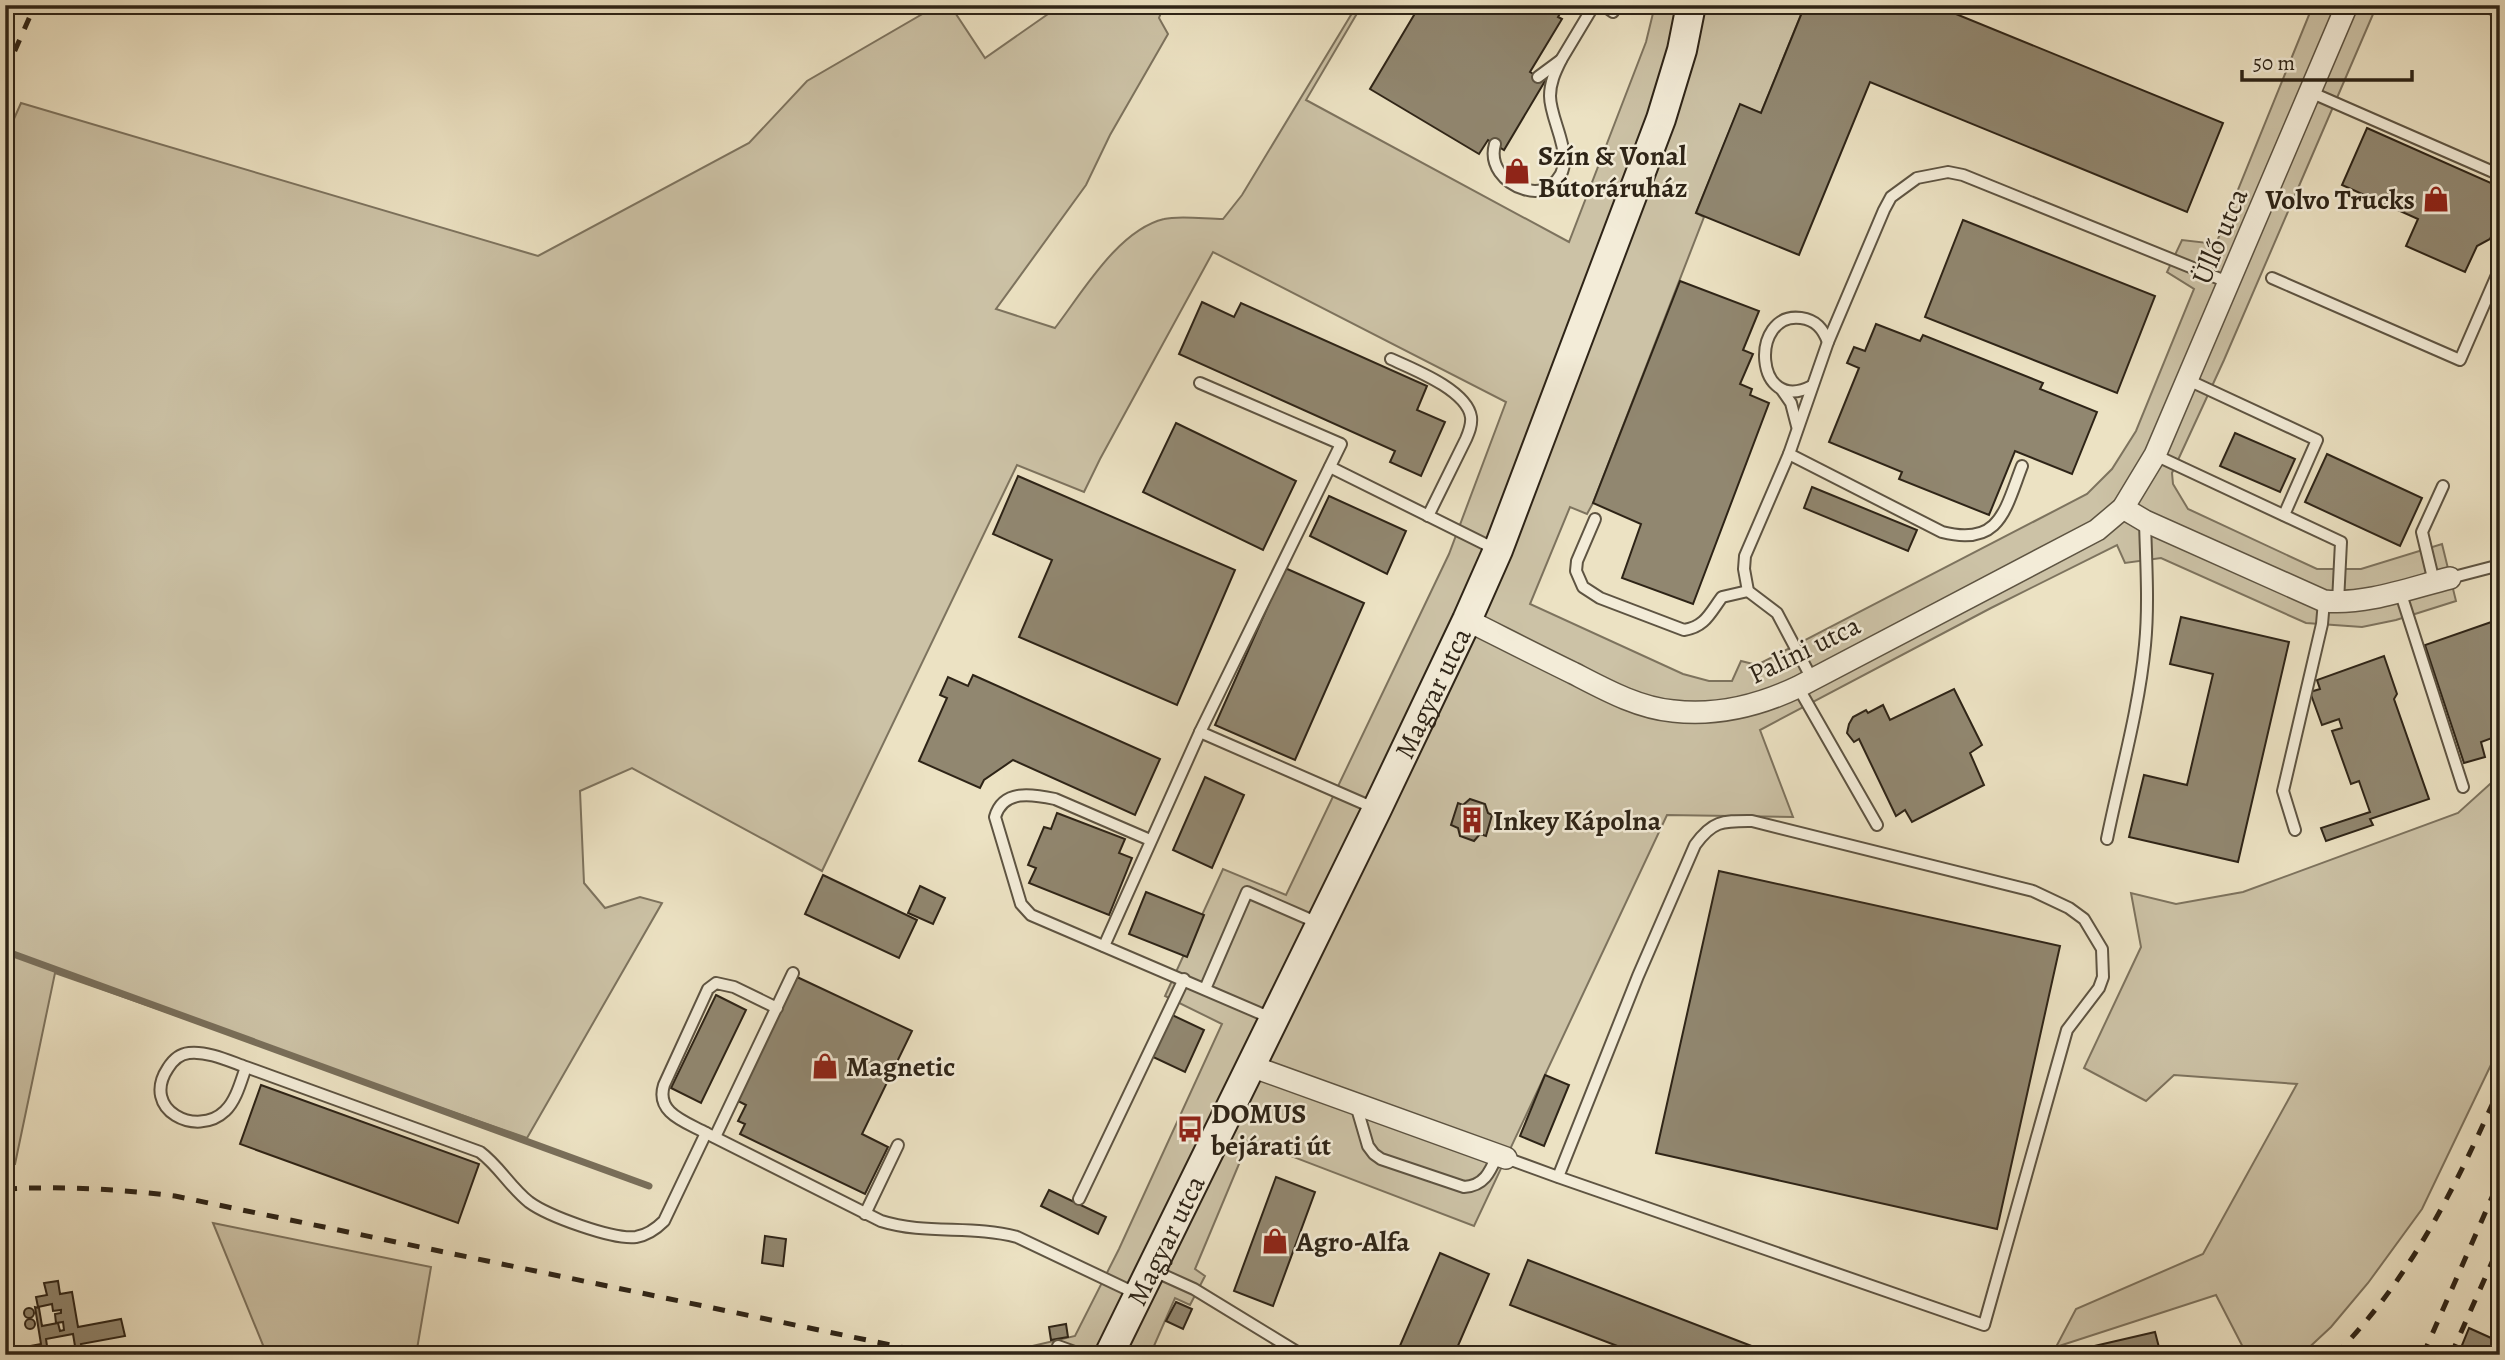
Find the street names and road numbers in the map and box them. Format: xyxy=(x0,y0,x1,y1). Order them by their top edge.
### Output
street label: Üllő utca xyxy=(2183,182,2257,290)
street label: Palini utca xyxy=(1742,606,1867,693)
street label: Magyar utca xyxy=(1386,621,1481,765)
street label: Magyar utca xyxy=(1118,1169,1214,1312)

